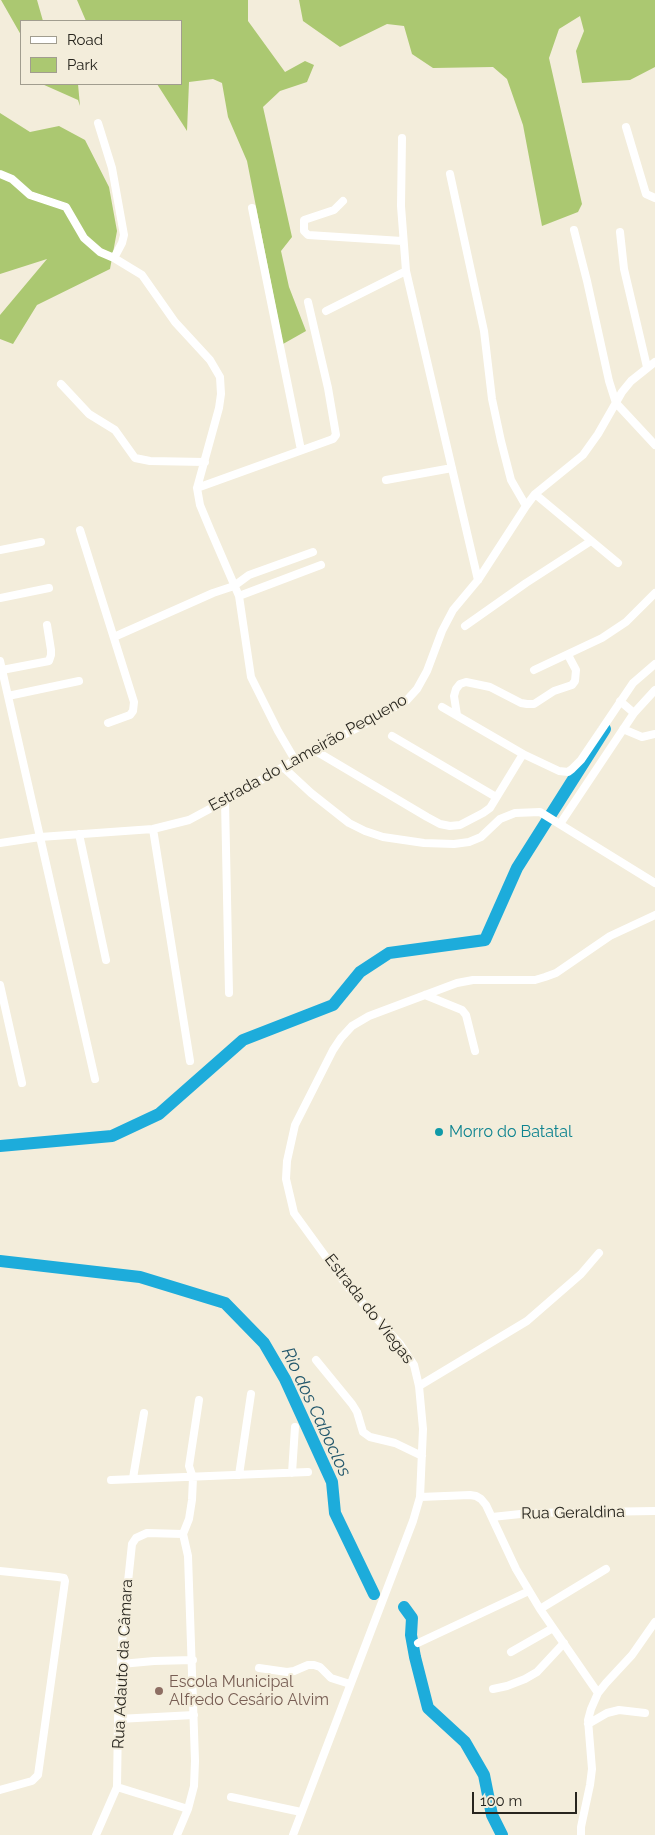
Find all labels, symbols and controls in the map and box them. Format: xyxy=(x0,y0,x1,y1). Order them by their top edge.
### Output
legend xyxy=(20,20,182,85)
text: Road xyxy=(67,31,103,49)
text: Park xyxy=(67,56,98,74)
street label: Estrada do Lameirão Pequeno xyxy=(205,690,411,816)
place label: Morro do Batatal xyxy=(449,1122,572,1142)
marker: Morro do Batatal xyxy=(433,1126,445,1138)
street label: Estrada do Viegas xyxy=(320,1250,418,1368)
water label: Rio dos Caboclos xyxy=(277,1344,355,1480)
street label: Rua Geraldina xyxy=(521,1502,625,1524)
street label: Rua Adauto da Câmara xyxy=(109,1578,137,1750)
place label: Escola Municipal Alfredo Cesário Alvim xyxy=(169,1672,329,1710)
marker: Escola Municipal Alfredo Cesário Alvim xyxy=(153,1685,165,1697)
scale bar xyxy=(475,1782,580,1814)
text: 100 m xyxy=(480,1792,522,1810)

